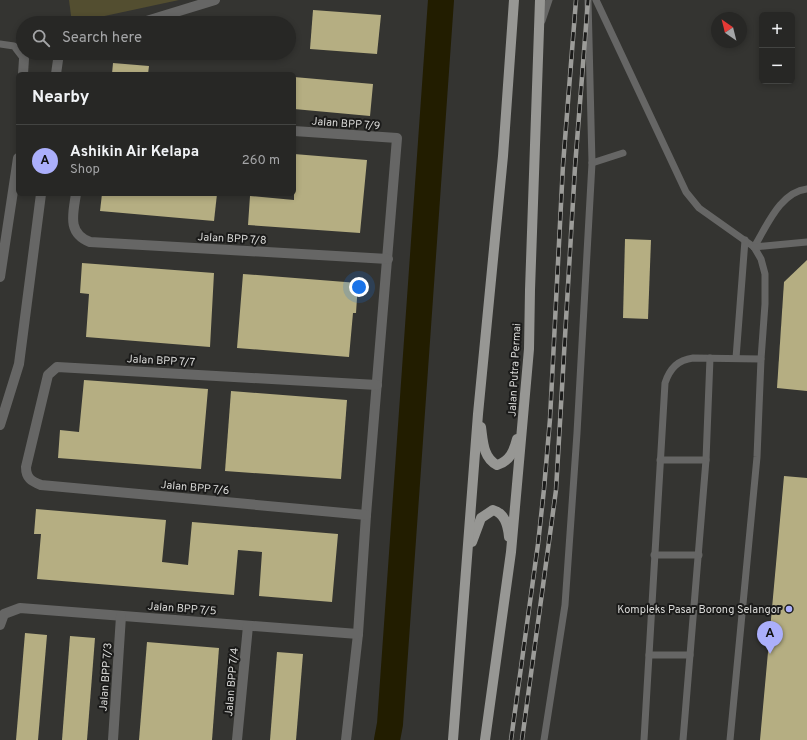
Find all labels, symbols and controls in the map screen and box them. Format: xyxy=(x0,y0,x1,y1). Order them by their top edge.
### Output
north arrow xyxy=(711,12,747,48)
map controls xyxy=(759,12,795,84)
button: + xyxy=(759,12,795,48)
search box xyxy=(16,16,296,60)
icon: search xyxy=(30,27,52,49)
text: Search here xyxy=(62,29,142,48)
button: − xyxy=(759,48,795,84)
text: Nearby xyxy=(32,87,89,109)
street label: Jalan BPP 7/9 xyxy=(311,115,381,133)
text: Ashikin Air Kelapa xyxy=(70,143,199,162)
text: A xyxy=(40,153,50,169)
text: 260 m xyxy=(242,153,280,169)
text: Shop xyxy=(70,162,100,178)
street label: Jalan BPP 7/8 xyxy=(197,230,267,248)
your location xyxy=(349,277,369,297)
street label: Jalan Putra Permai xyxy=(506,323,524,417)
street label: Jalan BPP 7/7 xyxy=(126,352,196,370)
street label: Jalan BPP 7/6 xyxy=(160,478,230,498)
street label: Jalan BPP 7/5 xyxy=(147,600,217,618)
place label: Kompleks Pasar Borong Selangor xyxy=(617,603,782,617)
marker: Kompleks Pasar Borong Selangor xyxy=(784,604,794,614)
pin: A xyxy=(757,621,783,654)
street label: Jalan BPP 7/3 xyxy=(97,642,115,712)
street label: Jalan BPP 7/4 xyxy=(222,647,242,717)

